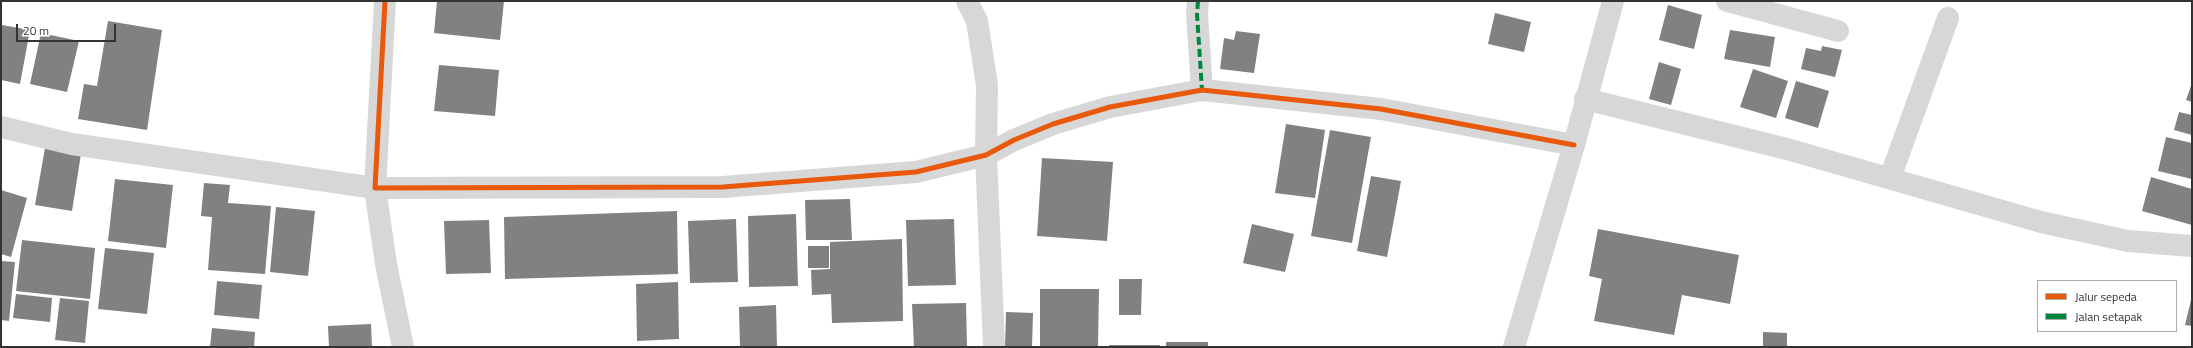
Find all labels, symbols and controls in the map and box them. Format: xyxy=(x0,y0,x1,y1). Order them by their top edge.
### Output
scale bar xyxy=(18,16,118,42)
text: 20 m xyxy=(23,21,49,40)
legend xyxy=(2037,280,2177,332)
text: Jalur sepeda xyxy=(2075,287,2137,306)
text: Jalan setapak xyxy=(2075,307,2142,326)

